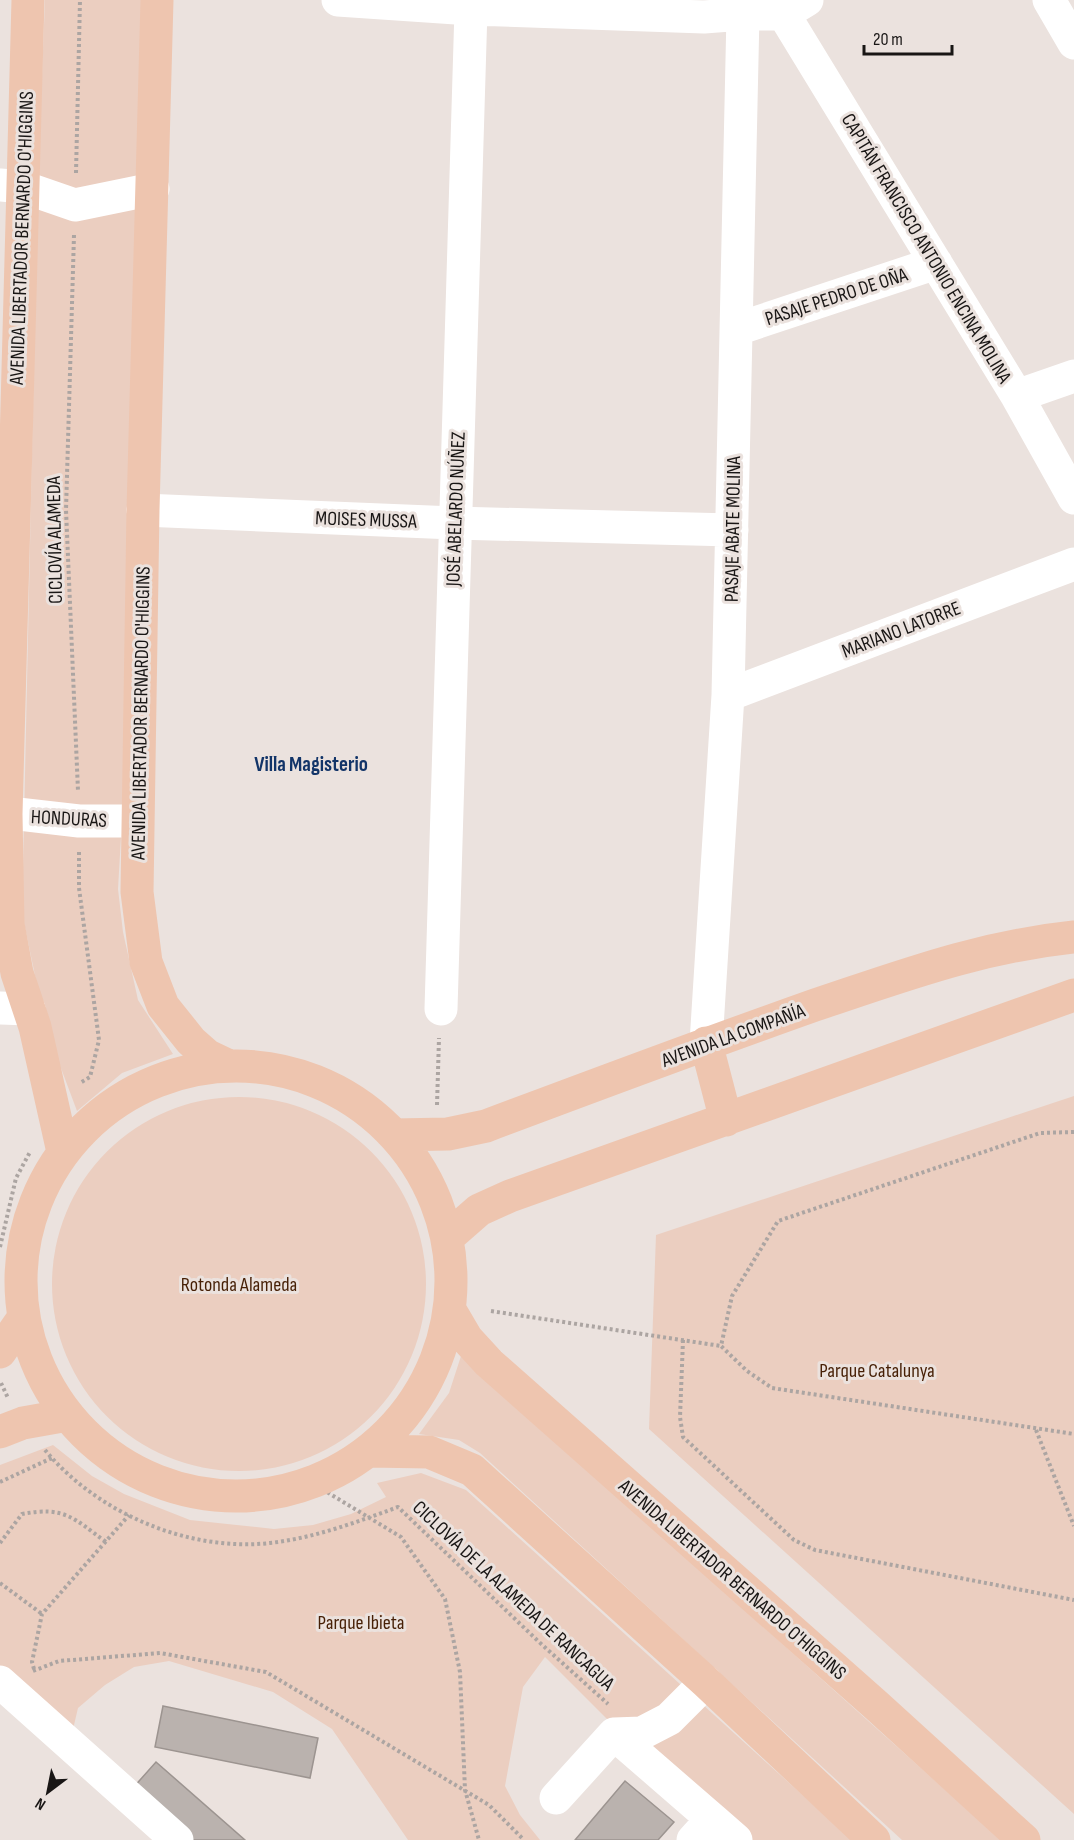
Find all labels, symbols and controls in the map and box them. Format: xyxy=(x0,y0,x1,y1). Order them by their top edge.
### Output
scale bar xyxy=(864,18,952,56)
text: 20 m xyxy=(873,29,903,50)
street label: AVENIDA LIBERTADOR BERNARDO O'HIGGINS xyxy=(5,91,39,386)
street label: CAPITÁN FRANCISCO ANTONIO ENCINA MOLINA xyxy=(836,109,1017,388)
street label: PASAJE PEDRO DE OÑA xyxy=(762,263,911,331)
street label: JOSÉ ABELARDO NÚÑEZ xyxy=(441,431,471,588)
street label: PASAJE ABATE MOLINA xyxy=(720,455,746,602)
street label: CICLOVÍA ALAMEDA xyxy=(42,475,68,604)
street label: MOISES MUSSA xyxy=(315,506,418,534)
street label: AVENIDA LIBERTADOR BERNARDO O'HIGGINS xyxy=(126,566,156,861)
street label: MARIANO LATORRE xyxy=(839,596,964,664)
district label: Villa Magisterio xyxy=(254,752,368,777)
street label: HONDURAS xyxy=(30,805,108,833)
street label: AVENIDA LA COMPAÑÍA xyxy=(657,999,809,1073)
park label: Rotonda Alameda xyxy=(181,1273,297,1297)
park label: Parque Catalunya xyxy=(819,1359,935,1383)
street label: AVENIDA LIBERTADOR BERNARDO O'HIGGINS xyxy=(613,1474,851,1685)
street label: CICLOVÍA DE LA ALAMEDA DE RANCAGUA xyxy=(407,1496,620,1696)
park label: Parque Ibieta xyxy=(318,1611,404,1635)
north arrow xyxy=(18,1762,78,1822)
text: N xyxy=(32,1793,50,1814)

